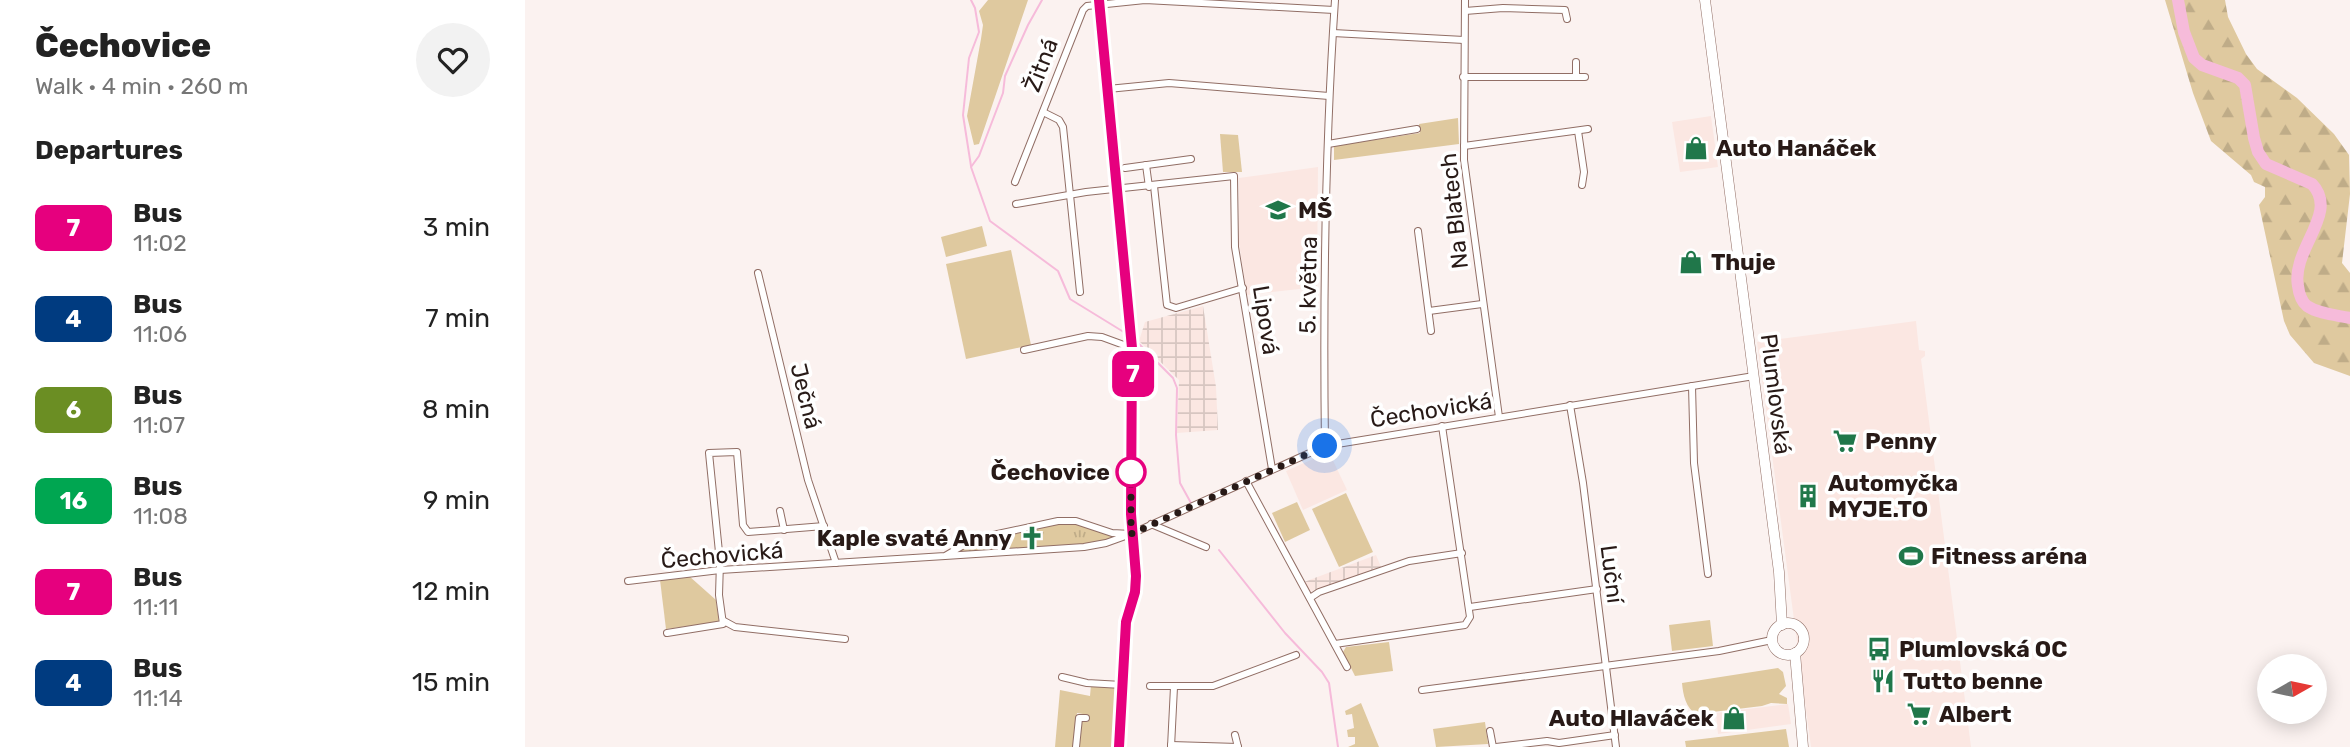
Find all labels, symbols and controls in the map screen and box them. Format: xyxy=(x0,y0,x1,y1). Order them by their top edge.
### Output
button: heart xyxy=(416,23,490,97)
text: Čechovice xyxy=(35,26,211,65)
street label: Žitná xyxy=(1018,34,1064,96)
text: Walk · 4 min · 260 m xyxy=(35,72,249,100)
shop icon: Auto Hanáček xyxy=(1682,134,1710,162)
place label: Auto Hanáček xyxy=(1716,134,1877,162)
text: Departures xyxy=(35,135,183,166)
street label: Na Blatech xyxy=(1434,152,1474,270)
school or university icon: MŠ xyxy=(1264,196,1292,224)
place label: MŠ xyxy=(1298,196,1332,224)
text: Bus xyxy=(133,198,182,229)
text: 3 min xyxy=(423,212,490,243)
text: 7 xyxy=(67,214,80,242)
text: 11:02 xyxy=(133,229,187,257)
street label: 5. května xyxy=(1293,236,1323,334)
shop icon: Thuje xyxy=(1677,248,1705,276)
place label: Thuje xyxy=(1711,248,1776,276)
street label: Lipová xyxy=(1247,283,1285,357)
text: Bus xyxy=(133,289,182,320)
text: 7 min xyxy=(425,303,490,334)
text: 4 xyxy=(65,305,82,333)
text: 11:06 xyxy=(133,320,187,348)
street label: Plumlovská xyxy=(1755,332,1797,456)
line badge: 7 xyxy=(1110,351,1156,397)
street label: Ječná xyxy=(784,360,828,432)
text: 7 xyxy=(1126,360,1140,388)
text: Bus xyxy=(133,380,182,411)
street label: Čechovická xyxy=(1368,387,1494,433)
text: 8 min xyxy=(422,394,490,425)
text: 6 xyxy=(66,396,81,424)
text: 11:07 xyxy=(133,411,185,439)
supermarket icon: Penny xyxy=(1831,427,1859,455)
place label: Penny xyxy=(1865,427,1937,455)
your location xyxy=(1307,428,1342,463)
marker: Čechovice xyxy=(1116,457,1146,487)
place label: Čechovice xyxy=(991,458,1110,486)
place label: Automyčka MYJE.TO xyxy=(1828,469,1958,523)
text: Bus xyxy=(133,471,182,502)
building icon: Automyčka MYJE.TO xyxy=(1794,482,1822,510)
text: 9 min xyxy=(423,485,490,516)
text: 16 xyxy=(60,487,87,515)
text: 11:08 xyxy=(133,502,188,530)
place label: Kaple svaté Anny xyxy=(817,524,1012,552)
church icon: Kaple svaté Anny xyxy=(1018,524,1046,552)
street label: Čechovická xyxy=(660,536,784,574)
sports icon: Fitness aréna xyxy=(1897,542,1925,570)
place label: Fitness aréna xyxy=(1931,542,2087,570)
street label: Luční xyxy=(1595,543,1630,606)
text: Bus xyxy=(133,562,182,593)
text: 12 min xyxy=(412,576,490,607)
text: 7 xyxy=(67,578,80,606)
text: 11:11 xyxy=(133,593,178,621)
bus stop icon: Plumlovská OC xyxy=(1865,635,1893,663)
place label: Plumlovská OC xyxy=(1899,635,2067,663)
text: Bus xyxy=(133,653,182,684)
north arrow xyxy=(2257,654,2327,724)
map controls xyxy=(2257,654,2327,724)
text: 15 min xyxy=(412,667,490,698)
restaurant icon: Tutto benne xyxy=(1869,667,1897,695)
place label: Tutto benne xyxy=(1903,667,2043,695)
text: 4 xyxy=(65,669,82,697)
text: 11:14 xyxy=(133,684,183,712)
supermarket icon: Albert xyxy=(1905,700,1933,728)
place label: Albert xyxy=(1939,700,2012,728)
place label: Auto Hlaváček xyxy=(1549,704,1715,732)
shop icon: Auto Hlaváček xyxy=(1720,704,1748,732)

